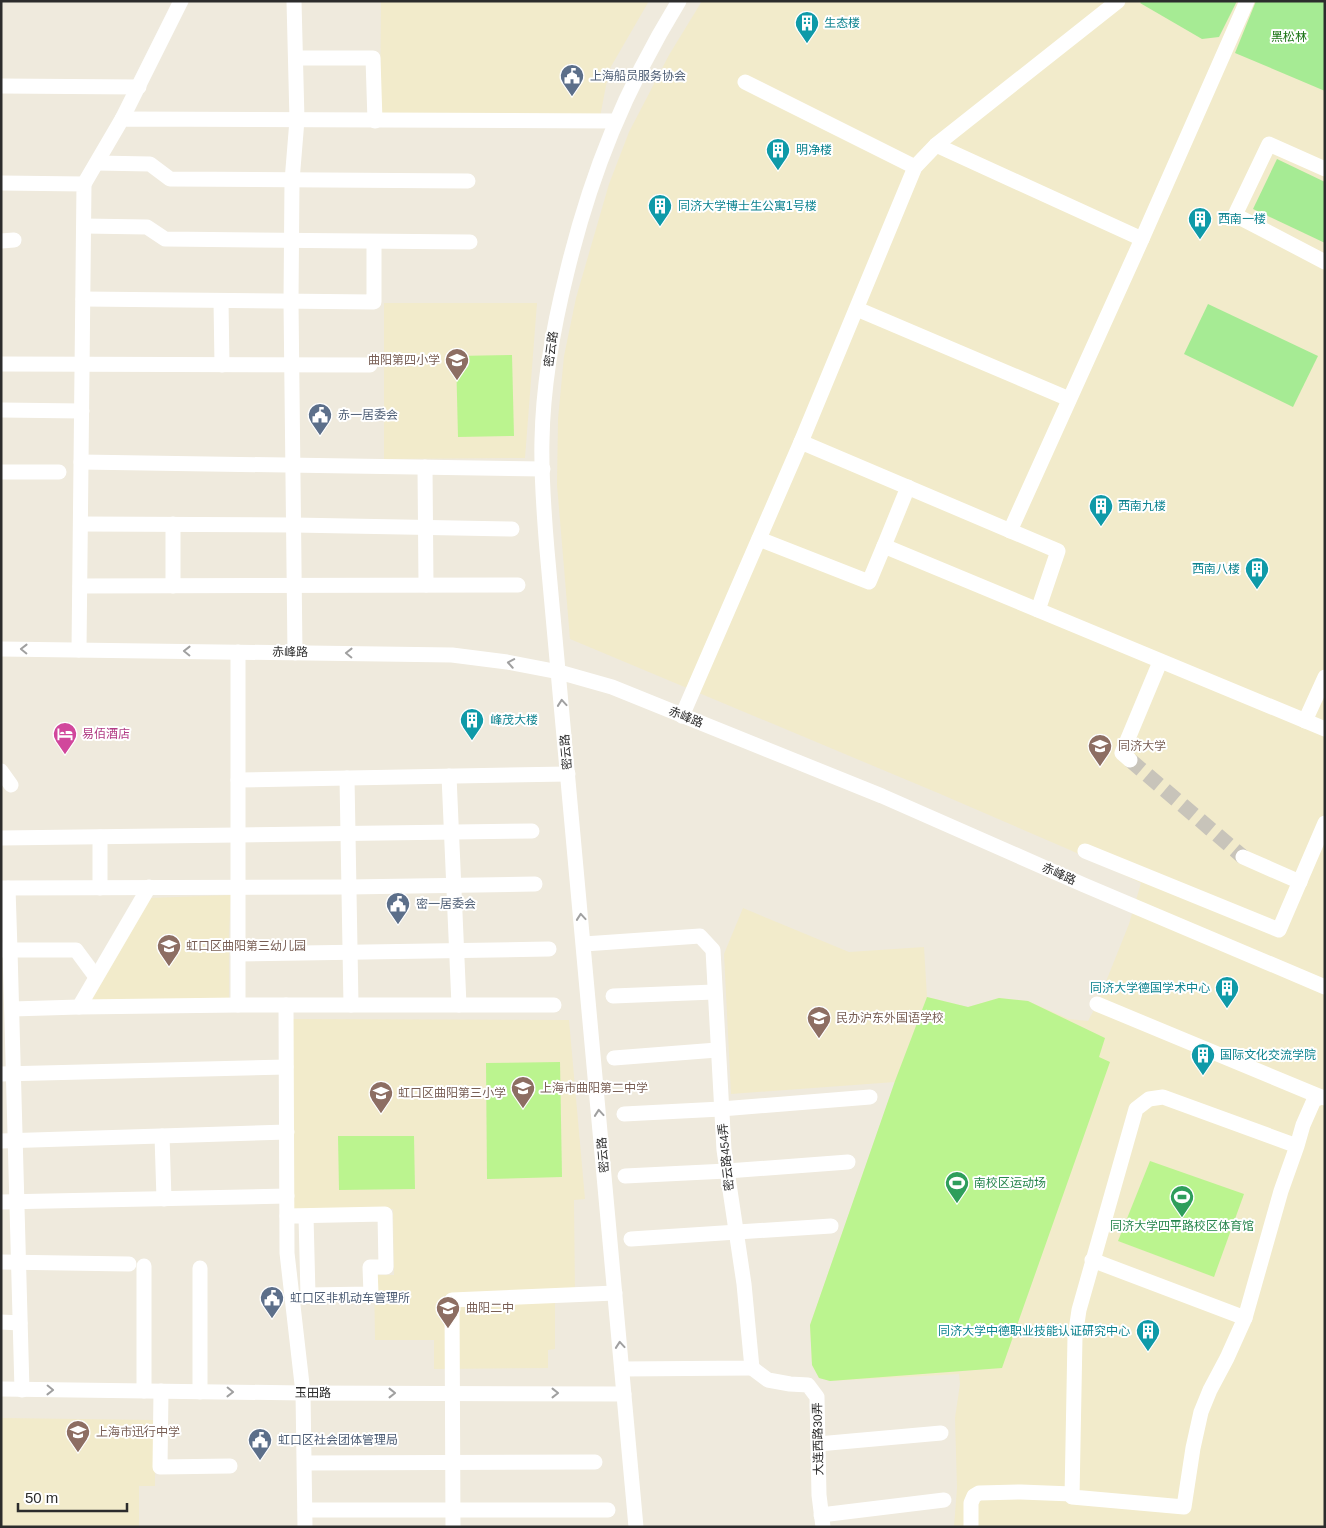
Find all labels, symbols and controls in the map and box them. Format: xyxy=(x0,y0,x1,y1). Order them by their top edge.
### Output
building icon: 生态楼 xyxy=(794,10,820,44)
place label: 生态楼 xyxy=(824,16,860,30)
park label: 黑松林 xyxy=(1271,30,1307,44)
public building icon: 上海船员服务协会 xyxy=(559,63,585,97)
place label: 上海船员服务协会 xyxy=(590,69,686,83)
building icon: 明净楼 xyxy=(765,137,791,171)
place label: 明净楼 xyxy=(796,143,832,157)
building icon: 同济大学博士生公寓1号楼 xyxy=(647,193,673,227)
place label: 同济大学博士生公寓1号楼 xyxy=(678,199,817,213)
building icon: 西南一楼 xyxy=(1187,206,1213,240)
place label: 西南一楼 xyxy=(1218,212,1266,226)
street label: 密云路 xyxy=(542,330,560,368)
school or university icon: 曲阳第四小学 xyxy=(444,347,470,381)
place label: 曲阳第四小学 xyxy=(368,353,440,367)
public building icon: 赤一居委会 xyxy=(307,402,333,436)
place label: 赤一居委会 xyxy=(338,408,398,422)
building icon: 西南九楼 xyxy=(1088,493,1114,527)
place label: 西南九楼 xyxy=(1118,499,1166,513)
building icon: 西南八楼 xyxy=(1244,556,1270,590)
place label: 西南八楼 xyxy=(1192,562,1240,576)
one-way arrow xyxy=(20,644,28,654)
street label: 赤峰路 xyxy=(272,645,308,659)
one-way arrow xyxy=(183,646,190,656)
one-way arrow xyxy=(345,648,353,658)
one-way arrow xyxy=(507,658,516,668)
one-way arrow xyxy=(557,698,568,706)
street label: 赤峰路 xyxy=(667,704,705,730)
building icon: 峰茂大楼 xyxy=(459,707,485,741)
place label: 峰茂大楼 xyxy=(490,713,538,727)
hotel icon: 易佰酒店 xyxy=(52,721,78,755)
place label: 易佰酒店 xyxy=(82,727,130,741)
street label: 密云路 xyxy=(557,733,575,771)
school or university icon: 同济大学 xyxy=(1087,733,1113,767)
place label: 同济大学 xyxy=(1118,739,1166,753)
street label: 赤峰路 xyxy=(1040,860,1078,888)
public building icon: 密一居委会 xyxy=(385,891,411,925)
place label: 密一居委会 xyxy=(416,897,476,911)
one-way arrow xyxy=(576,912,587,920)
school or university icon: 虹口区曲阳第三幼儿园 xyxy=(156,933,182,967)
place label: 虹口区曲阳第三幼儿园 xyxy=(186,939,306,953)
building icon: 同济大学德国学术中心 xyxy=(1214,975,1240,1009)
place label: 同济大学德国学术中心 xyxy=(1090,981,1210,995)
school or university icon: 民办沪东外国语学校 xyxy=(806,1005,832,1039)
place label: 民办沪东外国语学校 xyxy=(836,1011,944,1025)
building icon: 国际文化交流学院 xyxy=(1190,1042,1216,1076)
place label: 国际文化交流学院 xyxy=(1220,1048,1316,1062)
school or university icon: 上海市曲阳第二中学 xyxy=(510,1075,536,1109)
school or university icon: 虹口区曲阳第三小学 xyxy=(368,1080,394,1114)
place label: 上海市曲阳第二中学 xyxy=(540,1081,648,1095)
place label: 虹口区曲阳第三小学 xyxy=(398,1086,506,1100)
one-way arrow xyxy=(594,1109,605,1117)
street label: 密云路454弄 xyxy=(715,1122,737,1192)
street label: 密云路 xyxy=(594,1136,612,1174)
sports icon: 南校区运动场 xyxy=(944,1170,970,1204)
place label: 南校区运动场 xyxy=(974,1176,1046,1190)
sports icon: 同济大学四平路校区体育馆 xyxy=(1169,1184,1195,1218)
place label: 同济大学四平路校区体育馆 xyxy=(1110,1219,1254,1233)
public building icon: 虹口区非机动车管理所 xyxy=(259,1285,285,1319)
place label: 虹口区非机动车管理所 xyxy=(290,1291,410,1305)
school or university icon: 曲阳二中 xyxy=(435,1295,461,1329)
place label: 曲阳二中 xyxy=(466,1301,514,1315)
building icon: 同济大学中德职业技能认证研究中心 xyxy=(1135,1318,1161,1352)
place label: 同济大学中德职业技能认证研究中心 xyxy=(938,1324,1130,1338)
one-way arrow xyxy=(614,1341,625,1349)
one-way arrow xyxy=(46,1385,54,1395)
street label: 玉田路 xyxy=(295,1386,331,1400)
one-way arrow xyxy=(226,1387,234,1397)
one-way arrow xyxy=(389,1388,397,1398)
one-way arrow xyxy=(552,1388,559,1398)
street label: 大连西路30弄 xyxy=(810,1402,826,1476)
school or university icon: 上海市迅行中学 xyxy=(65,1419,91,1453)
place label: 上海市迅行中学 xyxy=(96,1425,180,1439)
public building icon: 虹口区社会团体管理局 xyxy=(247,1427,273,1461)
place label: 虹口区社会团体管理局 xyxy=(278,1433,398,1447)
scale bar xyxy=(18,1480,126,1512)
text: 50 m xyxy=(25,1489,58,1506)

